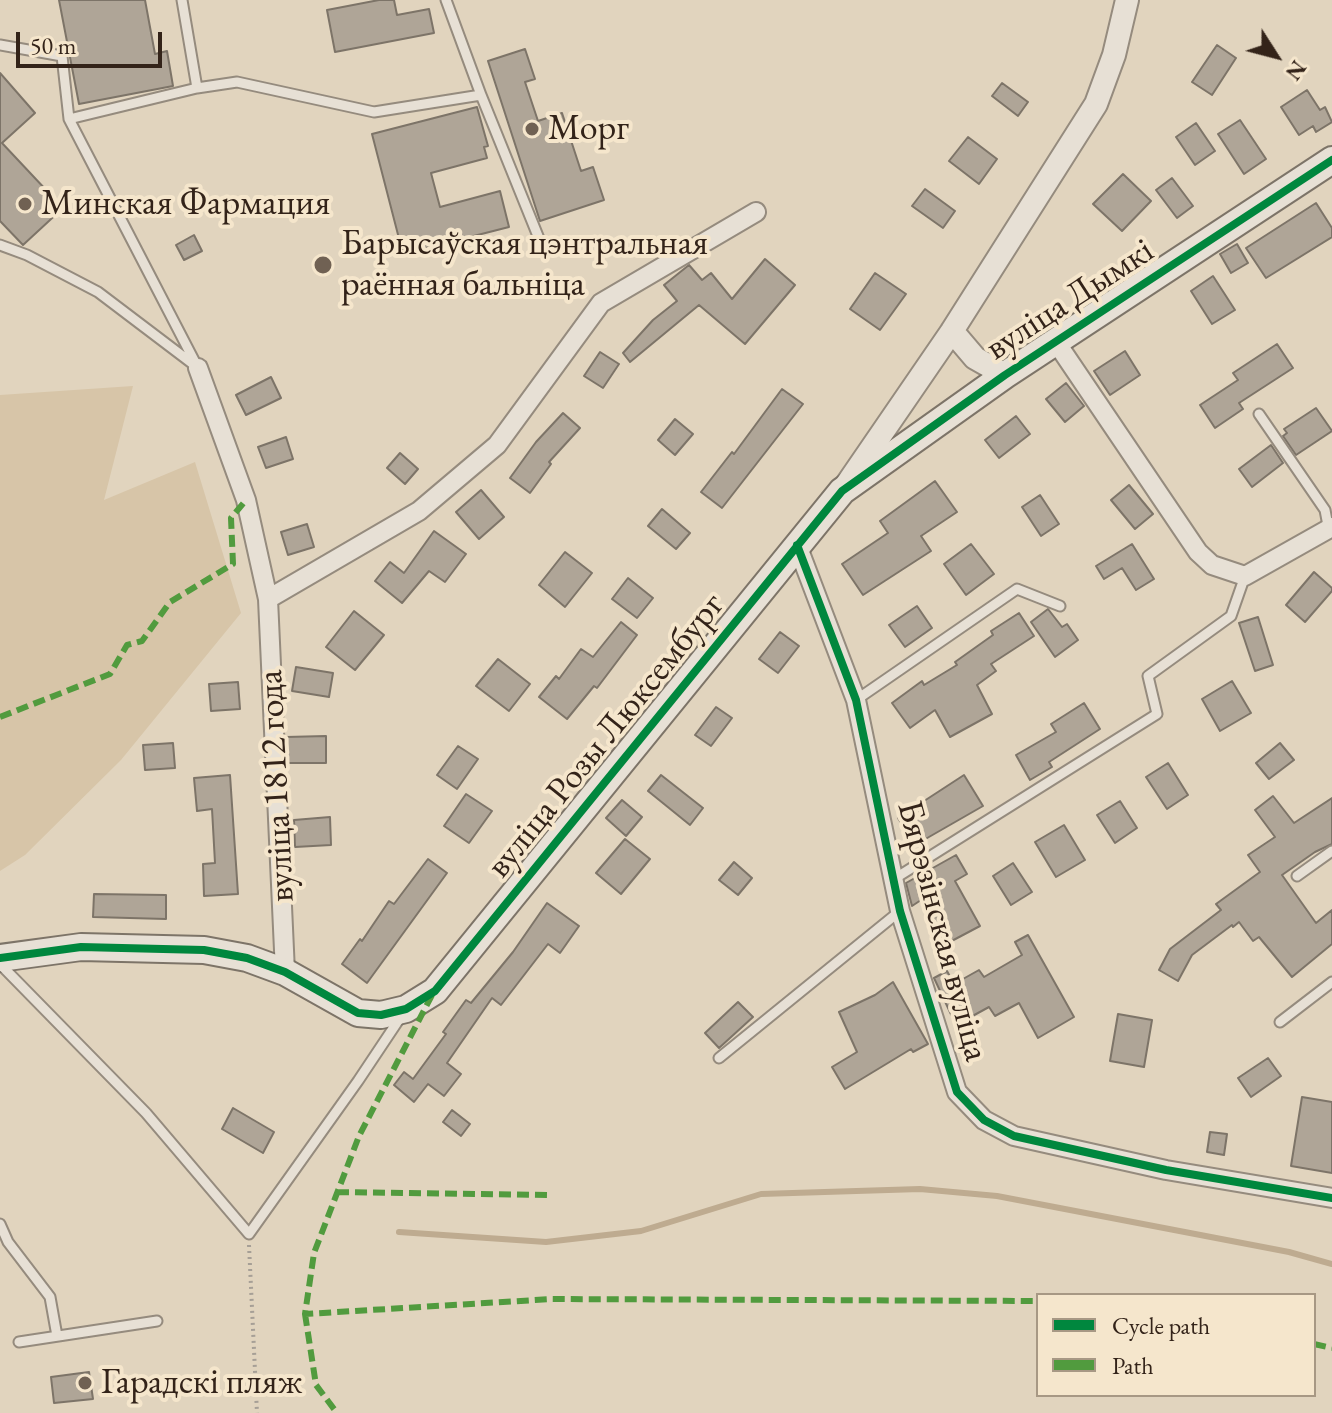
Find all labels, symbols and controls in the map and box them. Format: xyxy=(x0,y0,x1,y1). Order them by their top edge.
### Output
scale bar xyxy=(20,16,166,66)
north arrow xyxy=(1236,16,1316,96)
text: 50 m xyxy=(30,30,77,61)
text: N xyxy=(1279,55,1313,86)
place label: Морг xyxy=(548,107,629,151)
marker: Морг xyxy=(523,120,541,138)
place label: Минская Фармация xyxy=(41,182,330,226)
marker: Минская Фармация xyxy=(16,195,34,213)
place label: Барысаўская цэнтральная раённая бальніца xyxy=(341,222,708,307)
street label: вуліца Дымкі xyxy=(978,230,1162,370)
marker: Барысаўская цэнтральная раённая бальніца xyxy=(312,254,334,276)
street label: вуліца Розы Люксембург xyxy=(478,585,734,887)
street label: вуліца 1812 года xyxy=(249,669,305,903)
street label: Бярэзінская вуліца xyxy=(886,796,998,1066)
legend xyxy=(1036,1293,1316,1397)
text: Cycle path xyxy=(1112,1310,1210,1341)
text: Path xyxy=(1112,1350,1154,1381)
place label: Гарадскі пляж xyxy=(101,1361,303,1405)
marker: Гарадскі пляж xyxy=(76,1374,94,1392)

